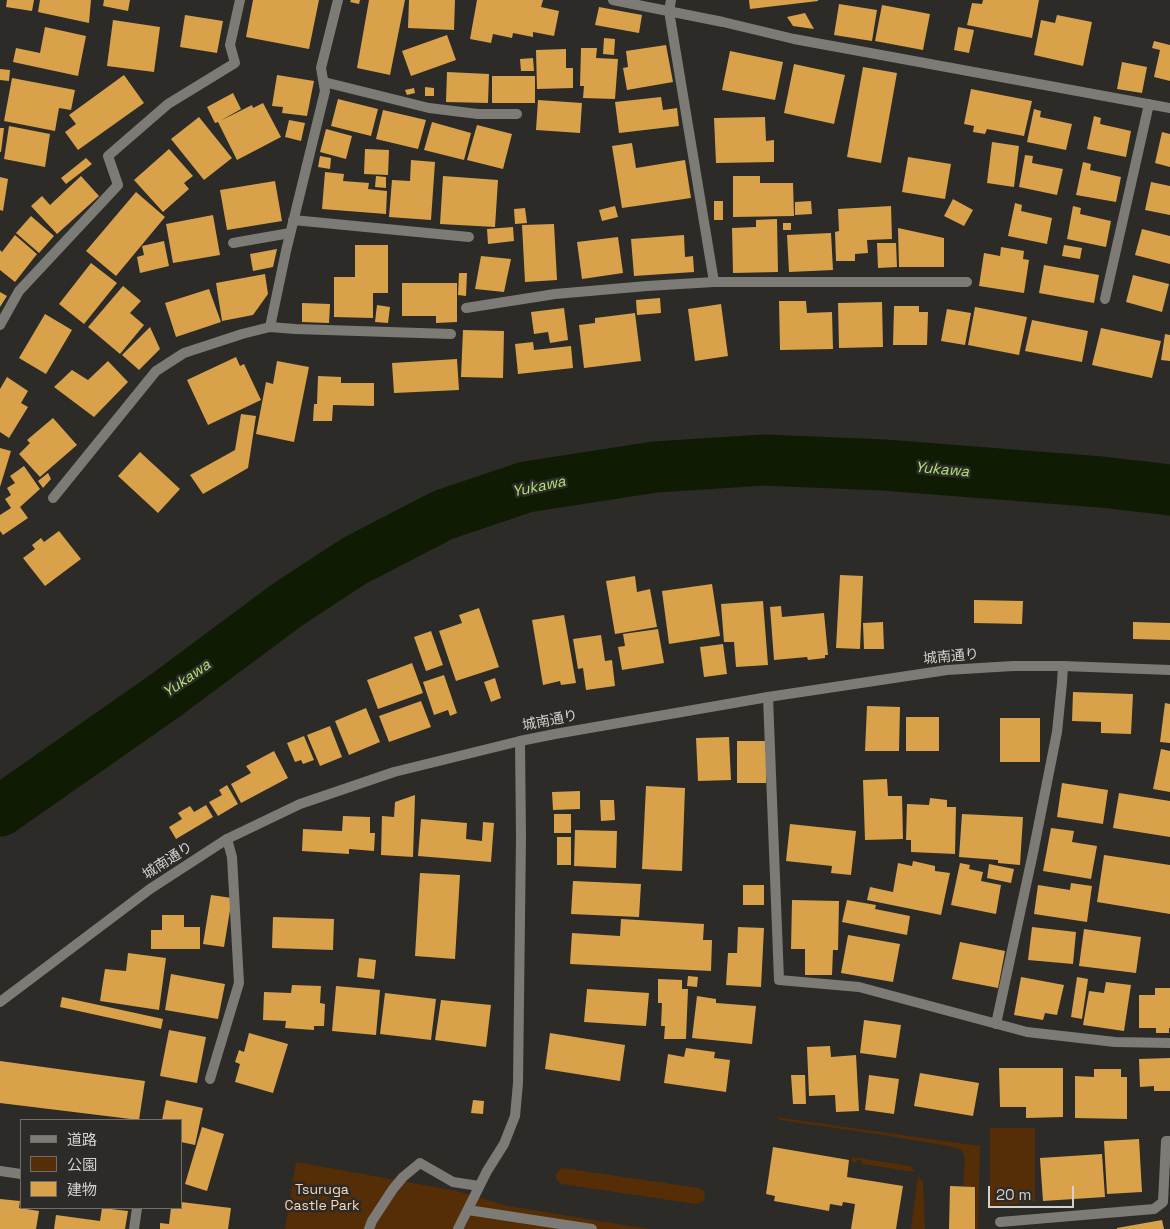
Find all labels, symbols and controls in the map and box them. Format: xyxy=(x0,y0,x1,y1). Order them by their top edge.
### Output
water label: Yukawa xyxy=(914,459,970,481)
water label: Yukawa xyxy=(511,473,567,501)
street label: 城南通り xyxy=(922,646,980,668)
water label: Yukawa xyxy=(160,656,214,702)
street label: 城南通り xyxy=(521,707,579,735)
street label: 城南通り xyxy=(140,839,196,883)
legend xyxy=(20,1119,182,1209)
text: 道路 xyxy=(67,1130,97,1149)
text: 公園 xyxy=(67,1155,97,1174)
scale bar xyxy=(990,1176,1076,1208)
text: 建物 xyxy=(67,1180,97,1199)
park label: Tsuruga Castle Park xyxy=(284,1182,360,1214)
text: 20 m xyxy=(996,1185,1031,1204)

